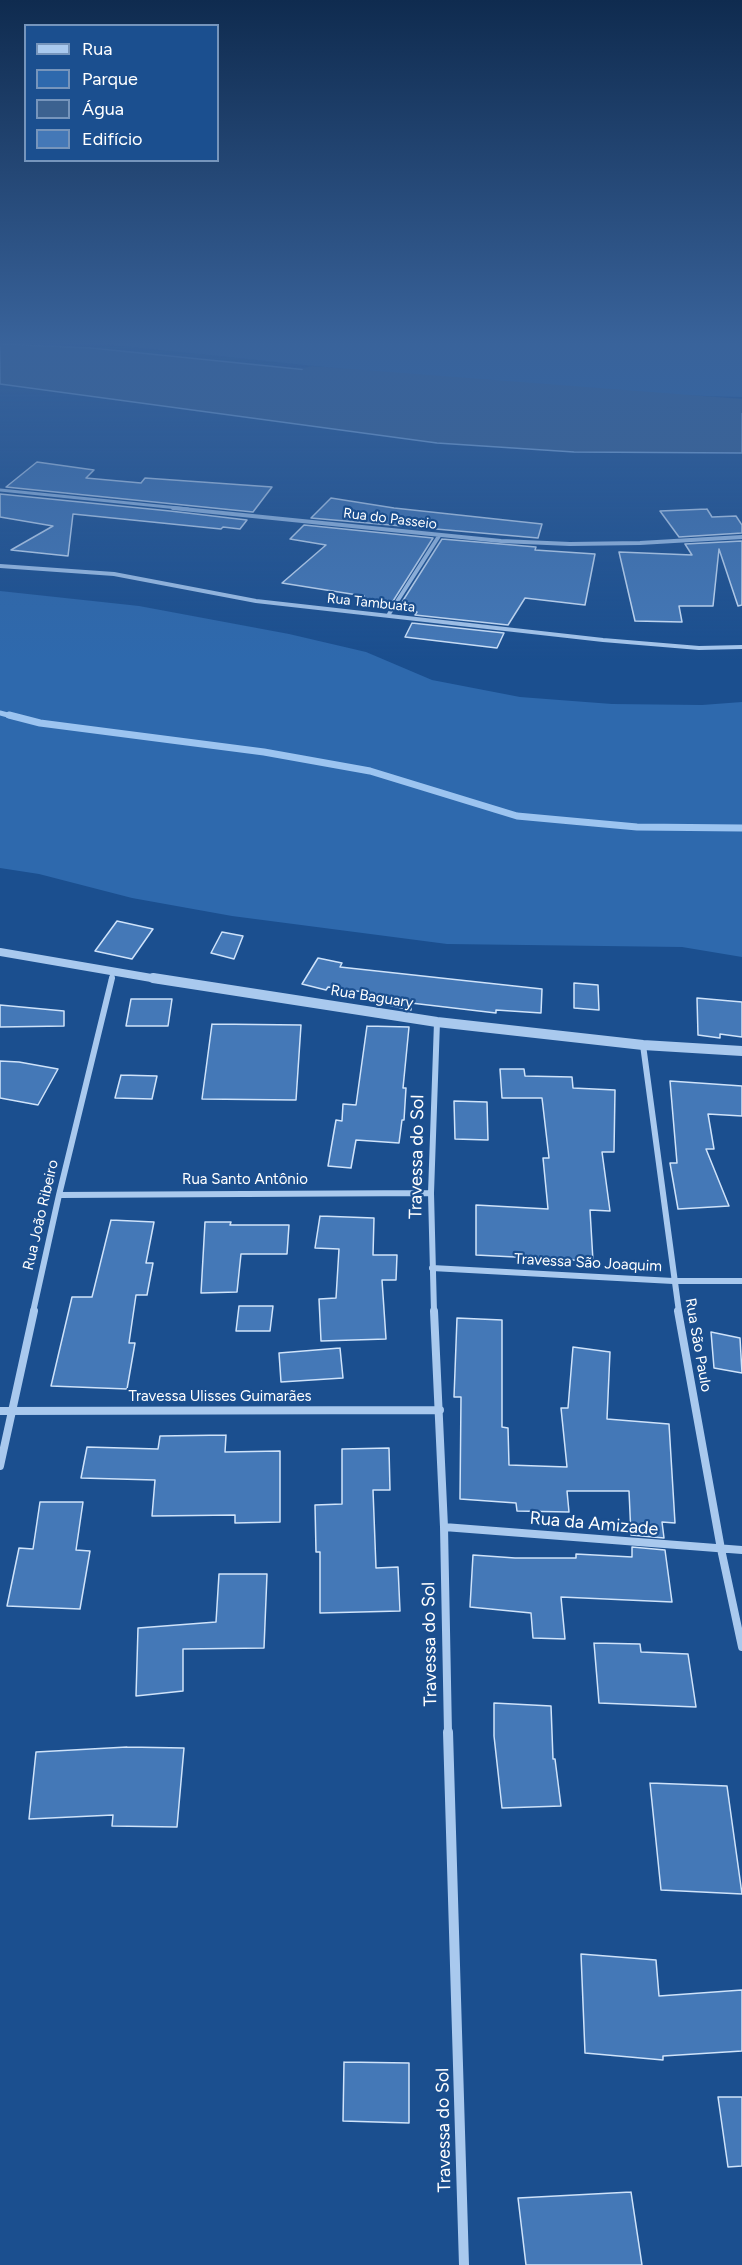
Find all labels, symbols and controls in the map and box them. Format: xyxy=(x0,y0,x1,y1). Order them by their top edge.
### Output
legend xyxy=(24,24,219,162)
text: Rua xyxy=(82,38,113,60)
text: Parque xyxy=(82,68,138,90)
text: Água xyxy=(82,98,124,120)
text: Edifício xyxy=(82,128,143,150)
street label: Rua do Passeio xyxy=(342,505,438,533)
street label: Rua Tambuata xyxy=(326,590,416,616)
street label: Rua Baguary xyxy=(329,982,415,1012)
street label: Travessa do Sol xyxy=(405,1095,429,1219)
street label: Rua João Ribeiro xyxy=(20,1158,62,1272)
street label: Rua Santo Antônio xyxy=(182,1171,308,1189)
street label: Travessa São Joaquim xyxy=(514,1250,662,1276)
street label: Rua São Paulo xyxy=(681,1297,715,1393)
street label: Travessa Ulisses Guimarães xyxy=(128,1388,312,1406)
street label: Rua da Amizade xyxy=(529,1508,659,1540)
street label: Travessa do Sol xyxy=(418,1582,442,1706)
street label: Travessa do Sol xyxy=(432,2068,456,2192)

